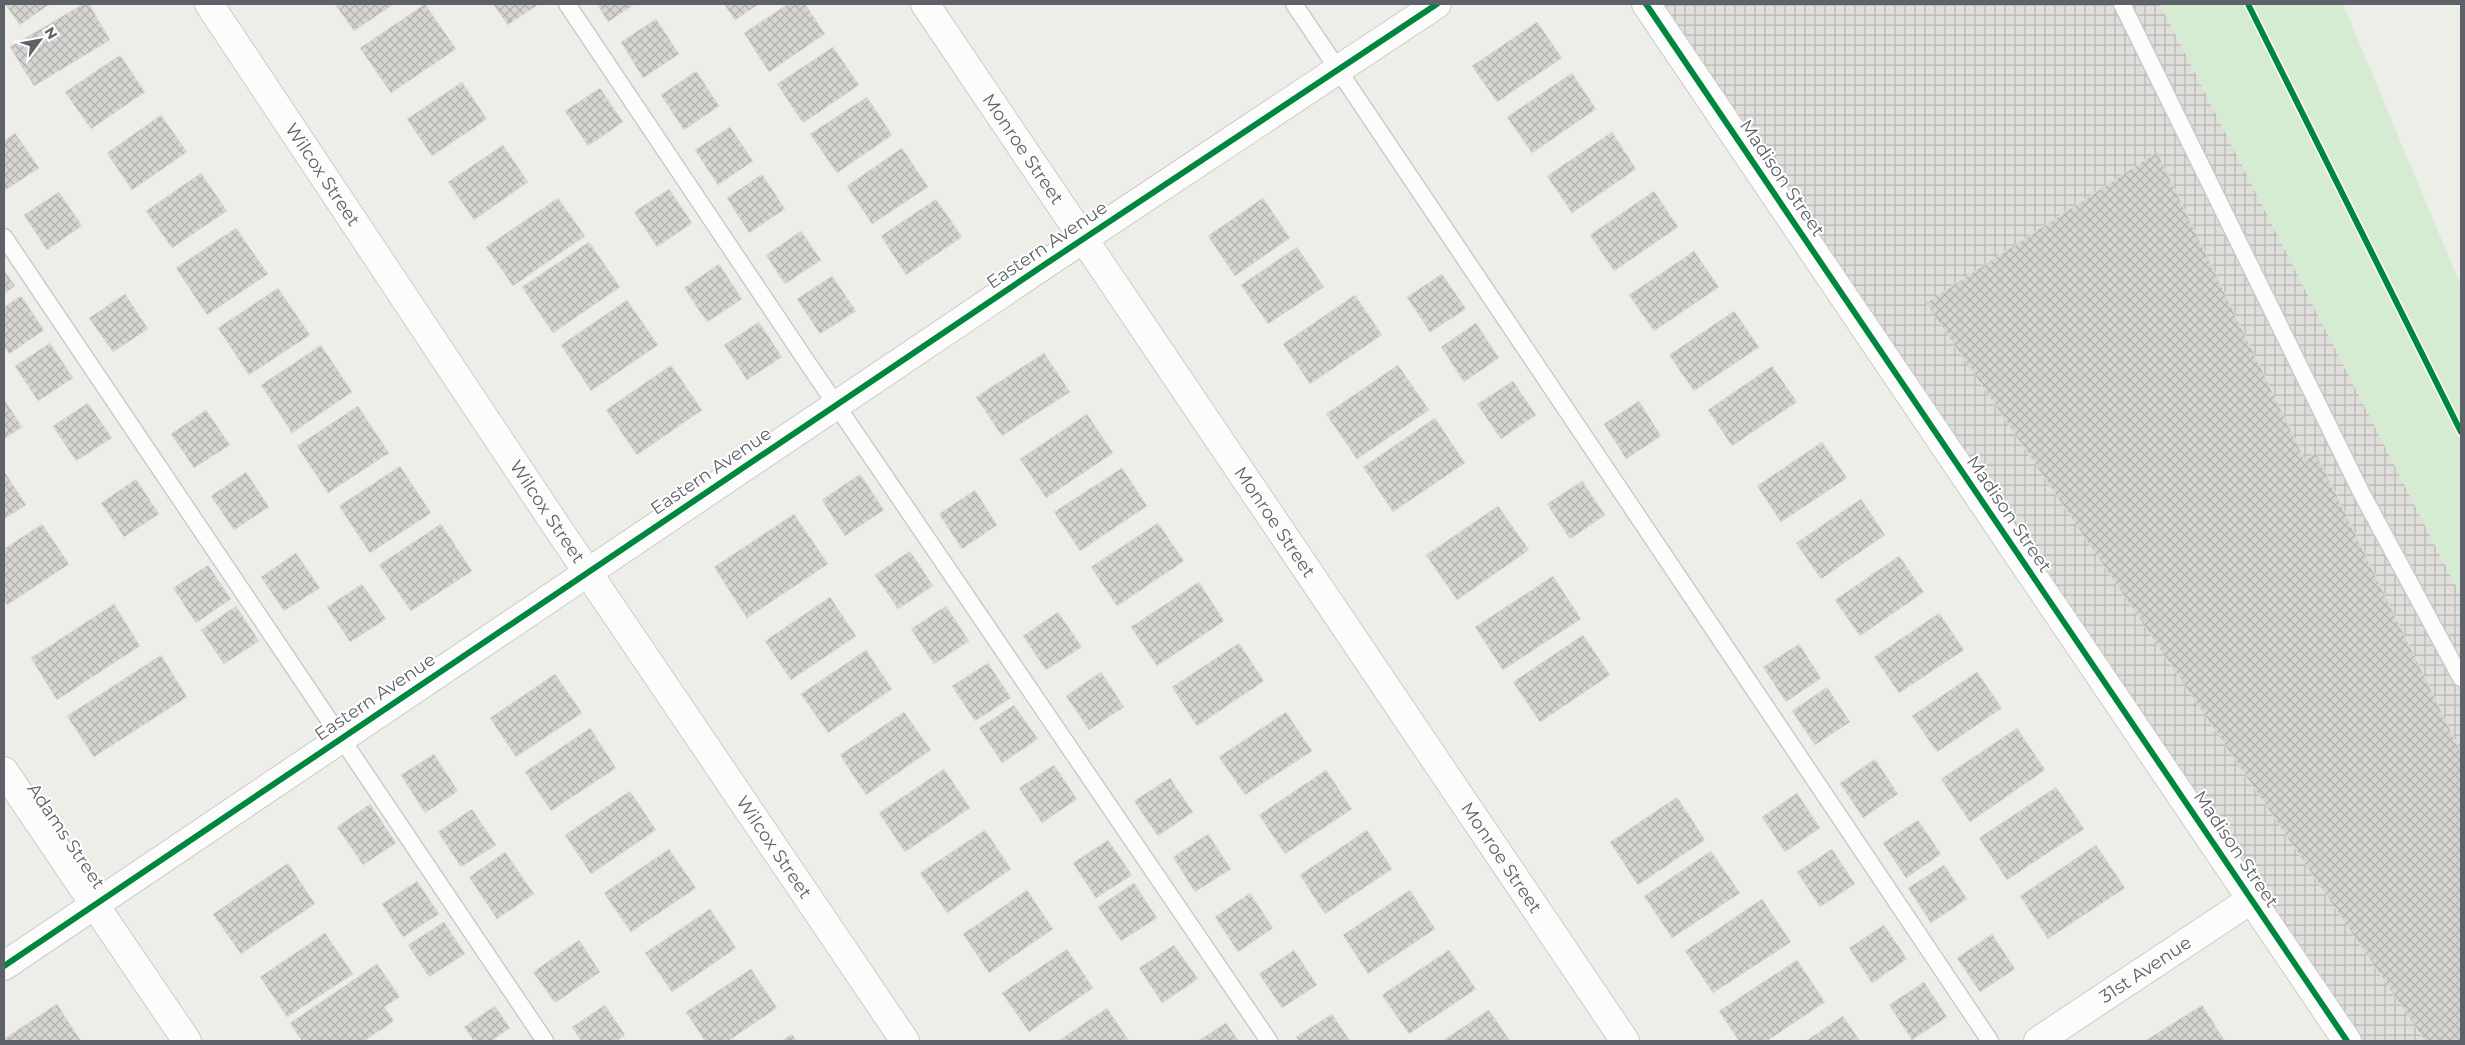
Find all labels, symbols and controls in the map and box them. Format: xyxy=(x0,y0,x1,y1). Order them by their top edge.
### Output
north arrow xyxy=(15,15,65,65)
text: N xyxy=(40,24,62,43)
street label: Monroe Street xyxy=(978,89,1068,209)
street label: Madison Street xyxy=(1735,115,1829,241)
street label: Wilcox Street xyxy=(280,119,365,230)
street label: Eastern Avenue xyxy=(982,196,1112,294)
street label: Eastern Avenue xyxy=(646,422,776,520)
street label: Madison Street xyxy=(1962,451,2056,577)
street label: Wilcox Street xyxy=(505,456,589,567)
street label: Monroe Street xyxy=(1229,462,1320,582)
street label: Eastern Avenue xyxy=(310,648,440,746)
street label: Adams Street xyxy=(23,779,109,893)
street label: Madison Street xyxy=(2189,786,2283,912)
street label: Wilcox Street xyxy=(731,792,816,903)
street label: Monroe Street xyxy=(1456,798,1546,917)
street label: 31st Avenue xyxy=(2095,931,2196,1008)

